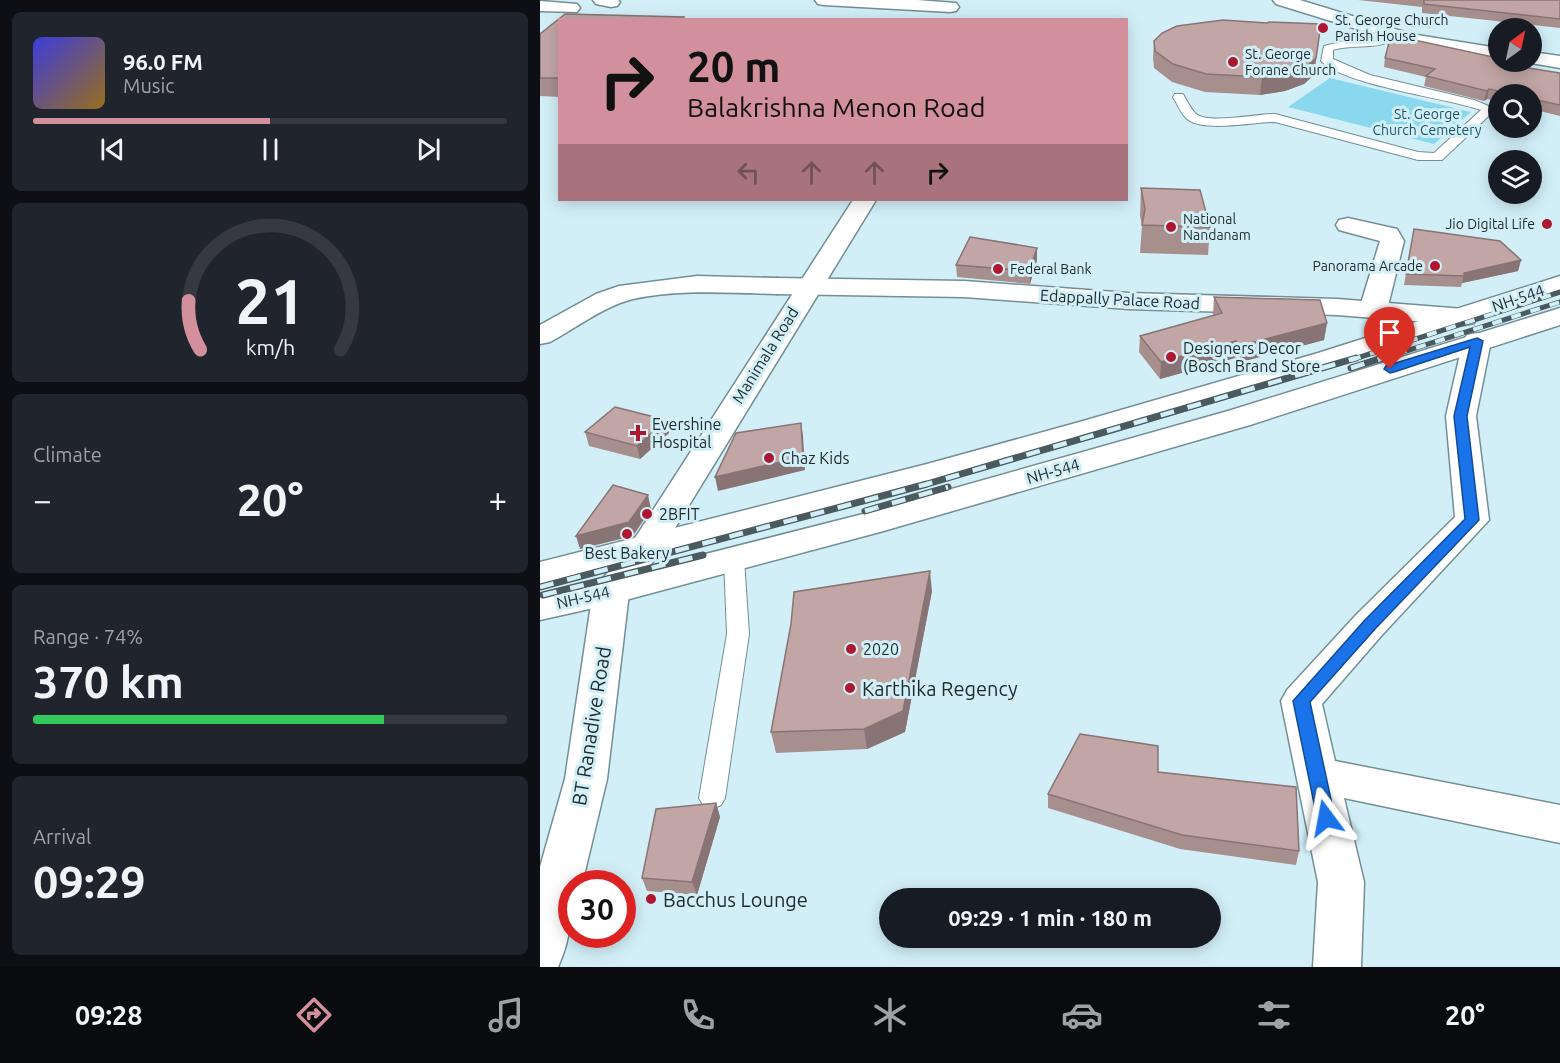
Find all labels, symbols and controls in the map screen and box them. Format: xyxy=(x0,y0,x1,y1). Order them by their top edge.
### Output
place label: St. George Church Parish House xyxy=(1335,12,1449,44)
north arrow xyxy=(1488,18,1542,72)
map controls xyxy=(1488,18,1542,204)
marker: St. George Church Parish House xyxy=(1316,21,1330,35)
icon: right xyxy=(588,42,666,120)
text: 20 m xyxy=(687,43,781,90)
place label: St. George Forane Church xyxy=(1245,46,1336,78)
text: 96.0 FM xyxy=(123,49,203,74)
marker: St. George Forane Church xyxy=(1226,55,1240,69)
text: Music xyxy=(123,74,175,97)
button: search xyxy=(1488,84,1542,138)
text: Balakrishna Menon Road xyxy=(687,92,986,122)
park label: St. George Church Cemetery xyxy=(1372,106,1482,138)
icon: previous xyxy=(96,133,129,166)
icon: pause xyxy=(254,133,287,166)
icon: next xyxy=(412,133,445,166)
button: layers xyxy=(1488,150,1542,204)
icon: left xyxy=(732,156,765,189)
icon: ahead xyxy=(795,156,828,189)
icon: ahead xyxy=(858,156,891,189)
icon: right xyxy=(921,156,954,189)
place label: National Nandanam xyxy=(1183,211,1251,243)
place label: Jio Digital Life xyxy=(1445,216,1535,232)
marker: Jio Digital Life xyxy=(1540,217,1554,231)
marker: National Nandanam xyxy=(1164,220,1178,234)
place label: Panorama Arcade xyxy=(1312,258,1423,274)
marker: Panorama Arcade xyxy=(1428,259,1442,273)
place label: Federal Bank xyxy=(1010,261,1092,277)
marker: Federal Bank xyxy=(991,262,1005,276)
text: 21 xyxy=(235,266,305,336)
street label: NH-544 xyxy=(1489,281,1547,315)
street label: Edappally Palace Road xyxy=(1040,286,1200,312)
street label: Manimala Road xyxy=(728,304,802,406)
pin xyxy=(1364,307,1415,369)
icon: arrive xyxy=(1373,316,1406,349)
text: km/h xyxy=(245,335,295,359)
place label: Designers Decor (Bosch Brand Store xyxy=(1183,339,1320,376)
marker: Designers Decor (Bosch Brand Store xyxy=(1164,350,1178,364)
place label: Evershine Hospital xyxy=(652,415,721,451)
marker: Evershine Hospital xyxy=(629,424,647,442)
text: Climate xyxy=(33,443,102,466)
place label: Chaz Kids xyxy=(781,449,850,467)
marker: Chaz Kids xyxy=(762,451,776,465)
street label: NH-544 xyxy=(1024,455,1082,487)
text: 20° xyxy=(237,474,303,525)
text: − xyxy=(33,481,52,518)
text: + xyxy=(488,481,507,518)
place label: 2BFIT xyxy=(659,505,700,523)
marker: 2BFIT xyxy=(640,507,654,521)
marker: Best Bakery xyxy=(620,527,634,541)
place label: Best Bakery xyxy=(584,544,670,562)
street label: NH-544 xyxy=(555,582,611,612)
text: Range · 74% xyxy=(33,625,143,648)
place label: 2020 xyxy=(863,640,899,658)
marker: 2020 xyxy=(844,642,858,656)
street label: BT Ranadive Road xyxy=(567,645,615,807)
text: 370 km xyxy=(33,656,184,707)
place label: Karthika Regency xyxy=(862,677,1018,700)
marker: Karthika Regency xyxy=(843,681,857,695)
position arrow xyxy=(1294,786,1358,850)
text: Arrival xyxy=(33,825,91,848)
text: 09:29 xyxy=(33,856,146,907)
speed limit sign: 30 xyxy=(558,870,636,948)
place label: Bacchus Lounge xyxy=(663,888,808,911)
marker: Bacchus Lounge xyxy=(644,892,658,906)
text: 09:29 · 1 min · 180 m xyxy=(948,905,1152,930)
icon: directions xyxy=(293,994,335,1036)
icon: music xyxy=(485,994,527,1036)
icon: phone xyxy=(677,994,719,1036)
icon: climate xyxy=(869,994,911,1036)
icon: car xyxy=(1061,994,1103,1036)
icon: filters xyxy=(1253,994,1295,1036)
text: 09:28 xyxy=(75,1000,143,1030)
text: 20° xyxy=(1445,1000,1485,1030)

